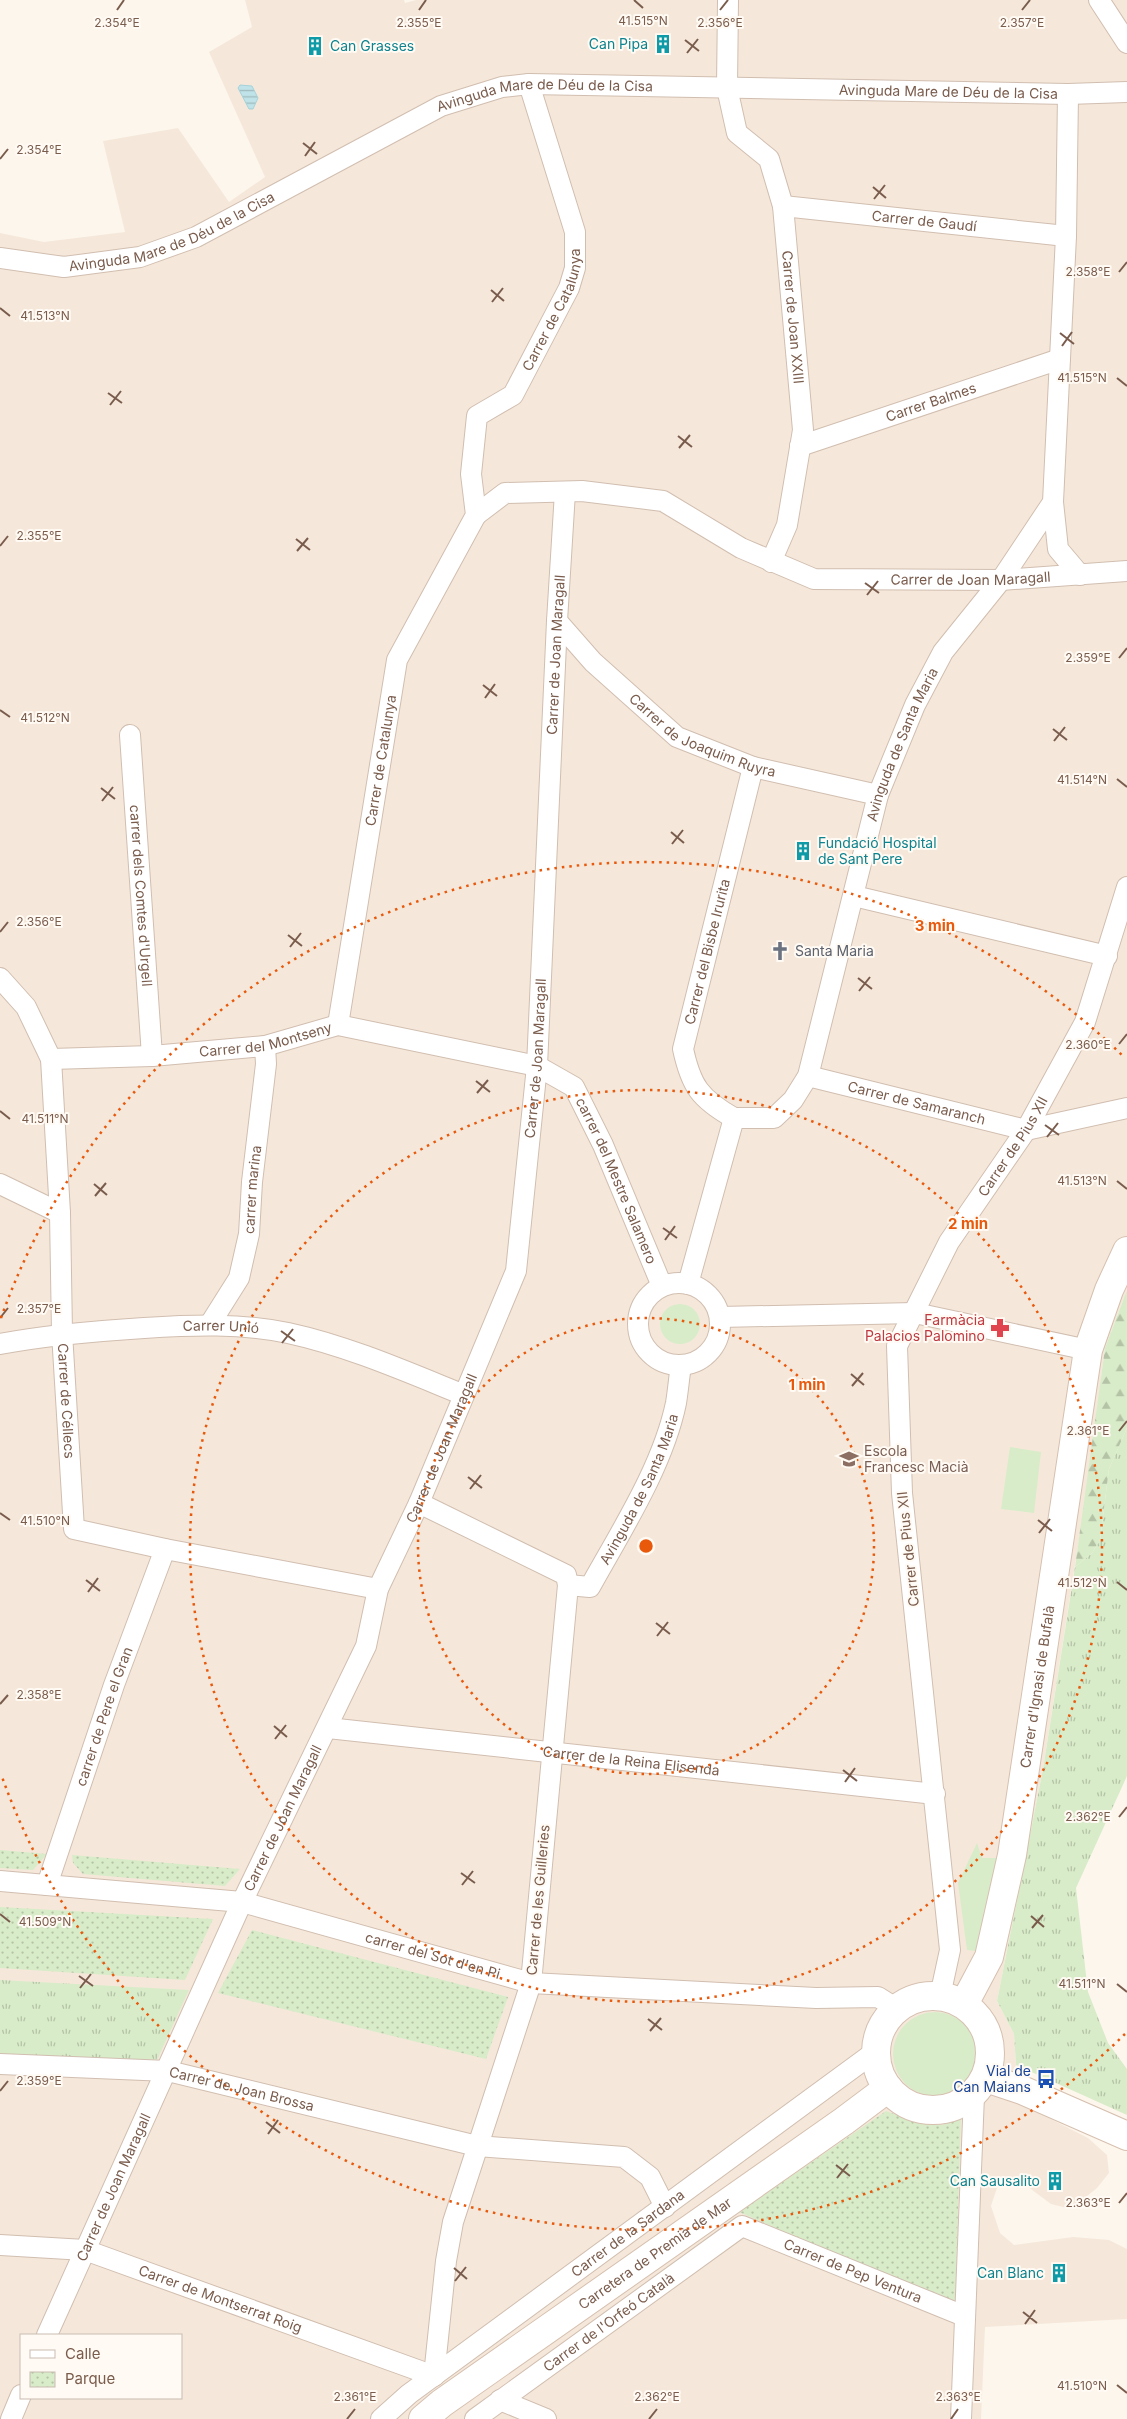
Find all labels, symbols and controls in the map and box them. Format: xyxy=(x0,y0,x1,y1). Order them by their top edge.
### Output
text: 41.515°N xyxy=(618,13,668,28)
text: 2.354°E xyxy=(94,15,140,30)
text: 2.355°E xyxy=(396,15,442,30)
text: 2.356°E xyxy=(697,15,743,30)
text: 2.357°E xyxy=(1000,15,1044,30)
building icon: Can Pipa xyxy=(652,33,674,55)
building icon: Can Grasses xyxy=(304,35,326,57)
place label: Can Pipa xyxy=(589,35,648,52)
place label: Can Grasses xyxy=(330,37,414,54)
street label: Avinguda Mare de Déu de la Cisa xyxy=(434,75,653,115)
street label: Avinguda Mare de Déu de la Cisa xyxy=(839,81,1058,102)
text: 2.354°E xyxy=(16,142,62,157)
street label: Avinguda Mare de Déu de la Cisa xyxy=(68,188,277,274)
street label: Carrer de Gaudí xyxy=(871,206,978,235)
street label: Carrer de Catalunya xyxy=(518,248,584,374)
street label: Carrer de Joan XXIII xyxy=(779,250,808,385)
text: 2.358°E xyxy=(1065,264,1111,279)
text: 41.513°N xyxy=(20,308,70,323)
text: 41.515°N xyxy=(1057,370,1107,385)
street label: Carrer Balmes xyxy=(883,379,978,425)
text: 2.355°E xyxy=(16,528,62,543)
street label: Carrer de Joan Maragall xyxy=(890,567,1051,588)
street label: Carrer de Joan Maragall xyxy=(543,574,568,735)
text: 2.359°E xyxy=(1065,650,1111,665)
street label: Avinguda de Santa Maria xyxy=(863,665,941,823)
street label: Carrer de Joaquim Ruyra xyxy=(626,690,777,780)
street label: Carrer de Catalunya xyxy=(361,693,399,827)
text: 41.512°N xyxy=(20,710,70,725)
text: 41.514°N xyxy=(1057,772,1107,787)
street label: carrer dels Comtes d'Urgell xyxy=(127,804,156,987)
place label: Fundació Hospital de Sant Pere xyxy=(818,834,937,867)
building icon: Fundació Hospital de Sant Pere xyxy=(792,840,814,862)
street label: Carrer del Bisbe Irurita xyxy=(680,877,733,1026)
text: 2.356°E xyxy=(16,914,62,929)
text: 3 min xyxy=(915,916,955,935)
church icon: Santa Maria xyxy=(769,940,791,962)
place label: Santa Maria xyxy=(795,942,874,959)
street label: Carrer de Joan Maragall xyxy=(521,978,549,1139)
street label: Carrer del Montseny xyxy=(198,1018,334,1060)
text: 2.360°E xyxy=(1065,1037,1111,1052)
street label: Carrer de Samaranch xyxy=(846,1077,988,1128)
street label: Carrer de Pius XII xyxy=(974,1093,1051,1199)
street label: carrer del Mestre Salamero xyxy=(573,1094,661,1266)
text: 41.511°N xyxy=(21,1111,69,1126)
street label: carrer marina xyxy=(240,1144,264,1235)
text: 41.513°N xyxy=(1057,1173,1107,1188)
text: 2 min xyxy=(948,1214,988,1233)
text: 2.357°E xyxy=(17,1301,61,1316)
place label: Farmàcia Palacios Palomino xyxy=(865,1311,985,1344)
street label: Carrer Unió xyxy=(182,1317,260,1336)
pharmacy icon: Farmàcia Palacios Palomino xyxy=(989,1317,1011,1339)
street label: Carrer de Céllecs xyxy=(55,1343,79,1459)
street label: Carrer de Joan Maragall xyxy=(402,1371,480,1525)
text: 1 min xyxy=(788,1375,826,1394)
street label: Avinguda de Santa Maria xyxy=(596,1412,681,1567)
text: 2.361°E xyxy=(1067,1423,1109,1438)
place label: Escola Francesc Macià xyxy=(864,1442,969,1475)
school or university icon: Escola Francesc Macià xyxy=(838,1448,860,1470)
street label: Carrer de Pius XII xyxy=(893,1491,922,1607)
text: 41.510°N xyxy=(20,1513,70,1528)
centre of rings xyxy=(637,1537,655,1555)
text: 41.512°N xyxy=(1057,1575,1107,1590)
street label: Carrer d'Ignasi de Bufalà xyxy=(1016,1604,1057,1769)
street label: carrer de Pere el Gran xyxy=(72,1644,136,1788)
text: 2.358°E xyxy=(16,1687,62,1702)
street label: Carrer de Joan Maragall xyxy=(240,1742,325,1894)
street label: Carrer de la Reina Elisenda xyxy=(542,1742,721,1779)
text: 2.362°E xyxy=(1065,1809,1111,1824)
street label: Carrer de les Guilleries xyxy=(522,1824,553,1976)
text: 41.509°N xyxy=(19,1914,71,1929)
street label: carrer del Sot d'en Pi xyxy=(364,1928,502,1982)
text: 41.511°N xyxy=(1058,1976,1106,1991)
place label: Vial de Can Maians xyxy=(953,2062,1031,2095)
street label: Carrer de Joan Brossa xyxy=(168,2063,316,2114)
bus stop icon: Vial de Can Maians xyxy=(1035,2068,1057,2090)
text: 2.359°E xyxy=(16,2073,62,2088)
street label: Carrer de Joan Maragall xyxy=(72,2111,154,2264)
building icon: Can Sausalito xyxy=(1044,2170,1066,2192)
place label: Can Sausalito xyxy=(950,2172,1040,2189)
street label: Carrer de la Sardana xyxy=(567,2186,688,2280)
street label: Carretera de Premià de Mar xyxy=(575,2194,735,2313)
text: 2.363°E xyxy=(1065,2195,1111,2210)
street label: Carrer de Pep Ventura xyxy=(781,2235,925,2306)
street label: Carrer de Montserrat Roig xyxy=(136,2261,304,2336)
building icon: Can Blanc xyxy=(1048,2262,1070,2284)
place label: Can Blanc xyxy=(977,2264,1044,2281)
street label: Carrer de l'Orfeó Català xyxy=(540,2269,677,2375)
legend xyxy=(20,2334,182,2399)
text: Calle xyxy=(65,2344,100,2363)
text: Parque xyxy=(65,2369,115,2388)
text: 41.510°N xyxy=(1057,2378,1107,2393)
text: 2.361°E xyxy=(334,2389,376,2404)
text: 2.362°E xyxy=(634,2389,680,2404)
text: 2.363°E xyxy=(935,2389,981,2404)

